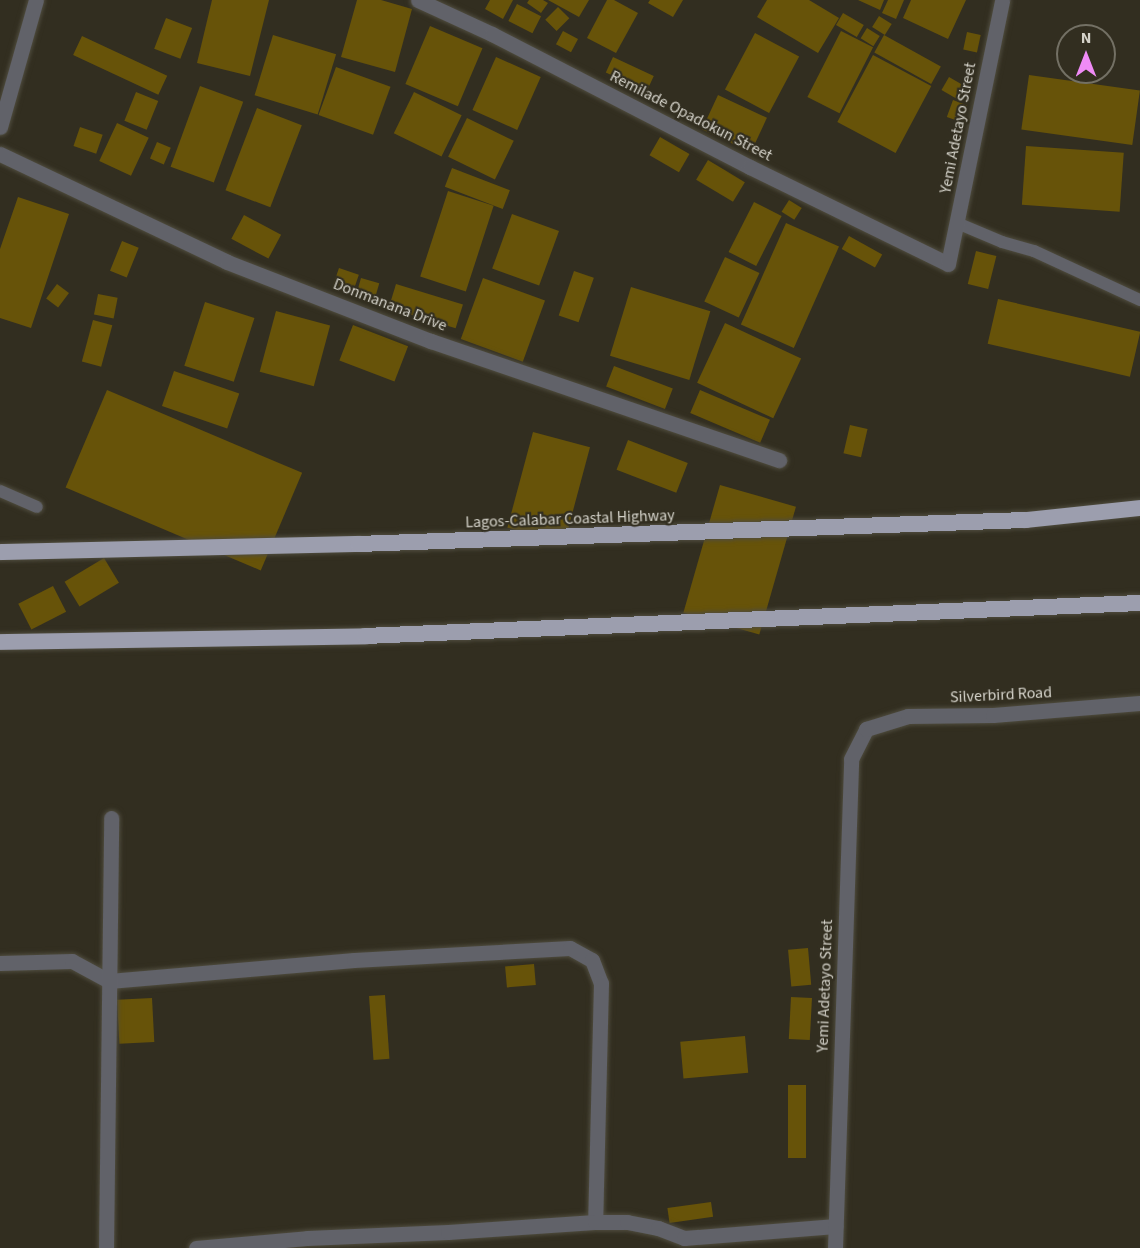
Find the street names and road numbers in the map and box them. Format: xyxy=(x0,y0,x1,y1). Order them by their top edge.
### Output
street label: Yemi Adetayo Street xyxy=(936,61,980,195)
street label: Remilade Opadokun Street xyxy=(607,67,775,165)
street label: Donmanana Drive xyxy=(330,275,450,335)
street label: Lagos-Calabar Coastal Highway xyxy=(465,506,675,532)
street label: Silverbird Road xyxy=(950,683,1052,707)
street label: Yemi Adetayo Street xyxy=(813,919,837,1053)

